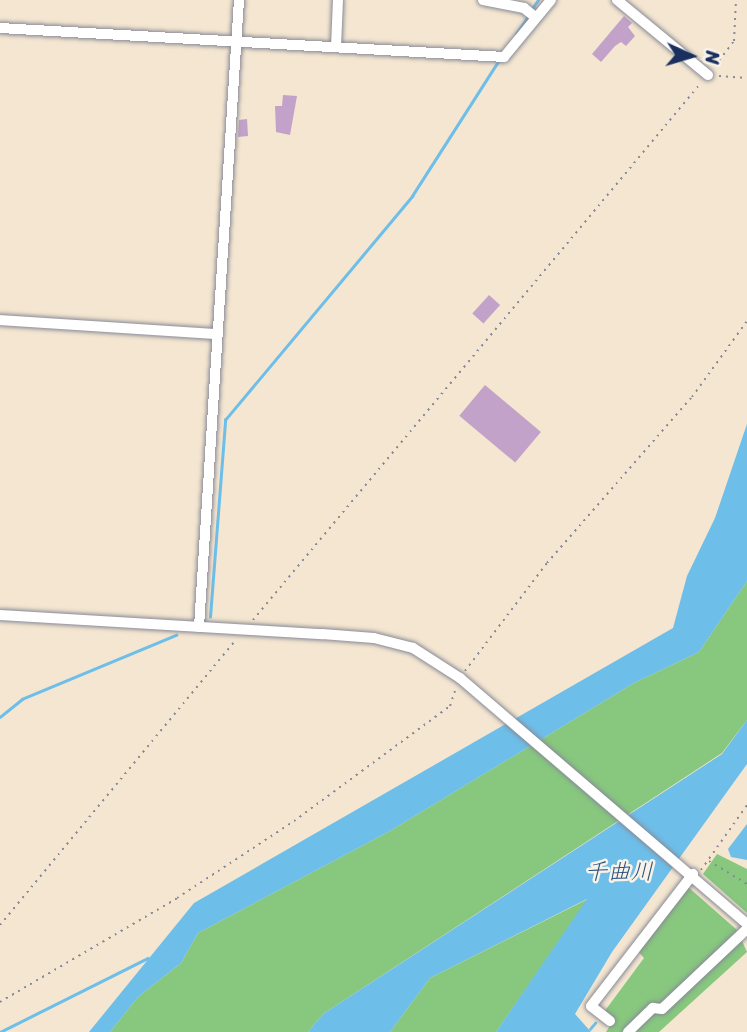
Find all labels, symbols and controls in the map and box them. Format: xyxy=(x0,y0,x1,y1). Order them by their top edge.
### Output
north arrow xyxy=(656,21,726,91)
text: N xyxy=(696,50,729,65)
water label: 千曲川 xyxy=(585,858,653,886)

